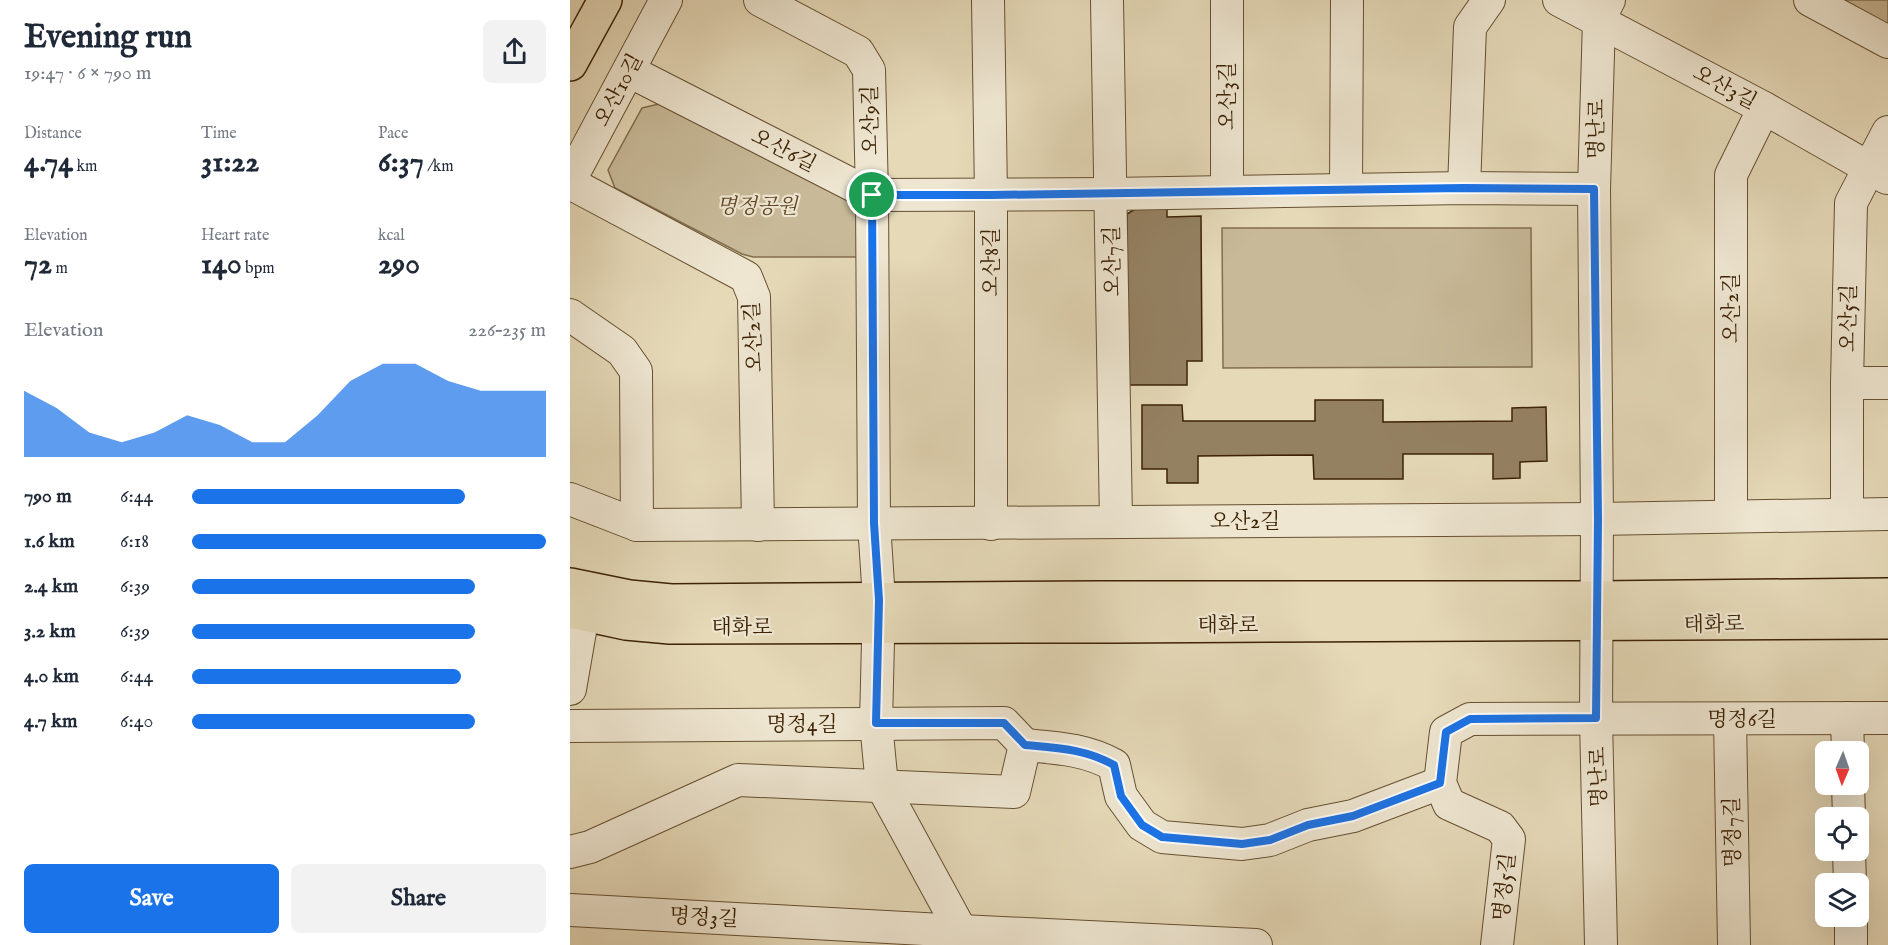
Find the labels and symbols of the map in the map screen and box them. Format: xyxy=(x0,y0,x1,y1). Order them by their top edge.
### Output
street label: 오산10길 xyxy=(589,50,650,132)
street label: 오산3길 xyxy=(1688,60,1761,116)
street label: 오산3길 xyxy=(1215,62,1242,130)
street label: 오산9길 xyxy=(857,85,886,155)
street label: 명난로 xyxy=(1583,98,1612,160)
street label: 오산6길 xyxy=(746,123,821,179)
pin xyxy=(846,169,897,220)
park label: 명정공원 xyxy=(716,194,799,221)
street label: 오산7길 xyxy=(1099,225,1128,297)
street label: 오산8길 xyxy=(979,227,1006,297)
street label: 오산2길 xyxy=(1719,273,1746,343)
street label: 오산5길 xyxy=(1835,284,1864,352)
street label: 오산2길 xyxy=(739,301,770,373)
street label: 오산2길 xyxy=(1210,509,1280,536)
street label: 태화로 xyxy=(1683,611,1745,640)
street label: 태화로 xyxy=(1198,613,1258,640)
street label: 태화로 xyxy=(712,615,772,642)
street label: 명정6길 xyxy=(1707,707,1777,734)
street label: 명정4길 xyxy=(766,712,838,739)
north arrow xyxy=(1815,741,1869,795)
street label: 명난로 xyxy=(1585,746,1614,808)
street label: 명정7길 xyxy=(1719,796,1748,868)
street label: 명정5길 xyxy=(1488,852,1522,923)
street label: 명정3길 xyxy=(669,903,739,934)

